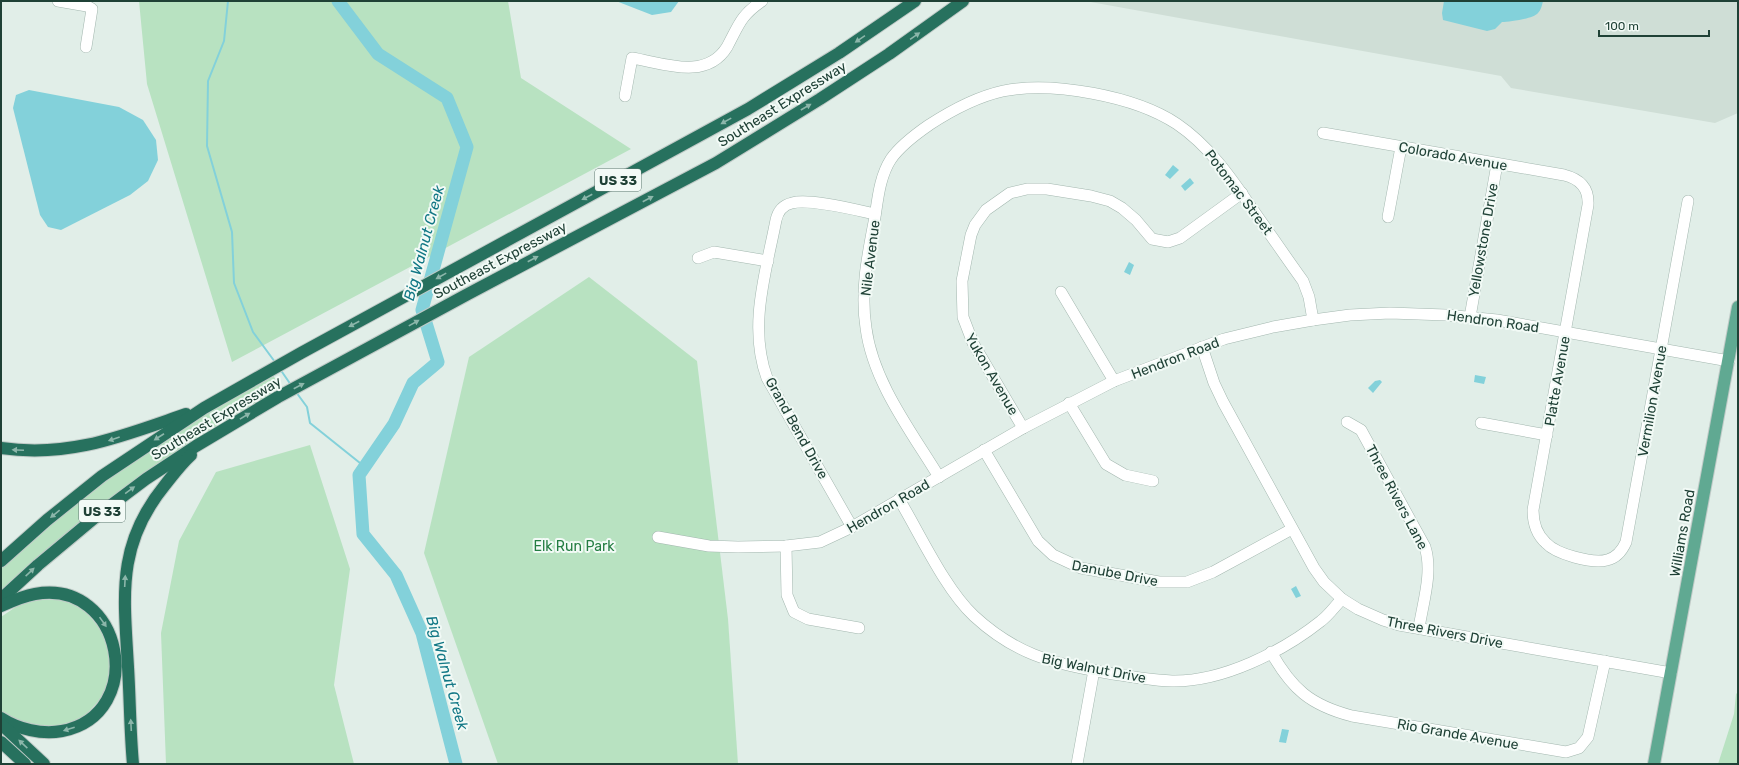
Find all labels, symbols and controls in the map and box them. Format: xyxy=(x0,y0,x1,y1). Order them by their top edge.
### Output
scale bar xyxy=(1599,12,1709,38)
text: 100 m xyxy=(1605,19,1639,33)
one-way arrow xyxy=(909,32,920,40)
one-way arrow xyxy=(855,35,865,43)
street label: Southeast Expressway xyxy=(715,58,850,151)
one-way arrow xyxy=(800,104,812,111)
one-way arrow xyxy=(720,118,732,125)
street label: Colorado Avenue xyxy=(1397,139,1509,174)
street label: Potomac Street xyxy=(1201,146,1276,239)
road number: US 33 xyxy=(595,169,641,191)
street label: Yellowstone Drive xyxy=(1465,182,1502,298)
water label: Big Walnut Creek xyxy=(400,183,448,303)
one-way arrow xyxy=(581,193,593,200)
one-way arrow xyxy=(642,196,653,202)
street label: Southeast Expressway xyxy=(431,218,570,303)
street label: Nile Avenue xyxy=(857,219,884,297)
one-way arrow xyxy=(527,256,538,263)
one-way arrow xyxy=(436,273,447,280)
street label: Hendron Road xyxy=(1446,307,1540,336)
one-way arrow xyxy=(409,319,420,326)
one-way arrow xyxy=(348,321,360,327)
street label: Yukon Avenue xyxy=(961,330,1022,419)
street label: Hendron Road xyxy=(1129,334,1222,383)
street label: Platte Avenue xyxy=(1541,335,1574,427)
street label: Vermilion Avenue xyxy=(1634,344,1671,458)
street label: Southeast Expressway xyxy=(148,373,285,464)
street label: Grand Bend Drive xyxy=(762,374,832,482)
one-way arrow xyxy=(294,383,305,389)
one-way arrow xyxy=(239,412,251,419)
one-way arrow xyxy=(154,433,165,441)
one-way arrow xyxy=(108,436,120,442)
street label: Three Rivers Lane xyxy=(1362,442,1431,553)
one-way arrow xyxy=(12,446,24,453)
street label: Hendron Road xyxy=(844,476,933,537)
one-way arrow xyxy=(125,486,136,494)
street label: Williams Road xyxy=(1666,488,1699,578)
road number: US 33 xyxy=(79,500,125,522)
one-way arrow xyxy=(49,509,60,518)
park label: Elk Run Park xyxy=(533,538,615,555)
street label: Danube Drive xyxy=(1070,557,1160,590)
one-way arrow xyxy=(25,568,34,577)
one-way arrow xyxy=(122,575,129,587)
street label: Three Rivers Drive xyxy=(1385,613,1505,652)
water label: Big Walnut Creek xyxy=(422,614,472,733)
one-way arrow xyxy=(99,617,107,628)
street label: Big Walnut Drive xyxy=(1040,650,1148,687)
street label: Rio Grande Avenue xyxy=(1396,715,1520,754)
one-way arrow xyxy=(128,718,134,731)
one-way arrow xyxy=(63,726,75,732)
one-way arrow xyxy=(18,739,28,749)

